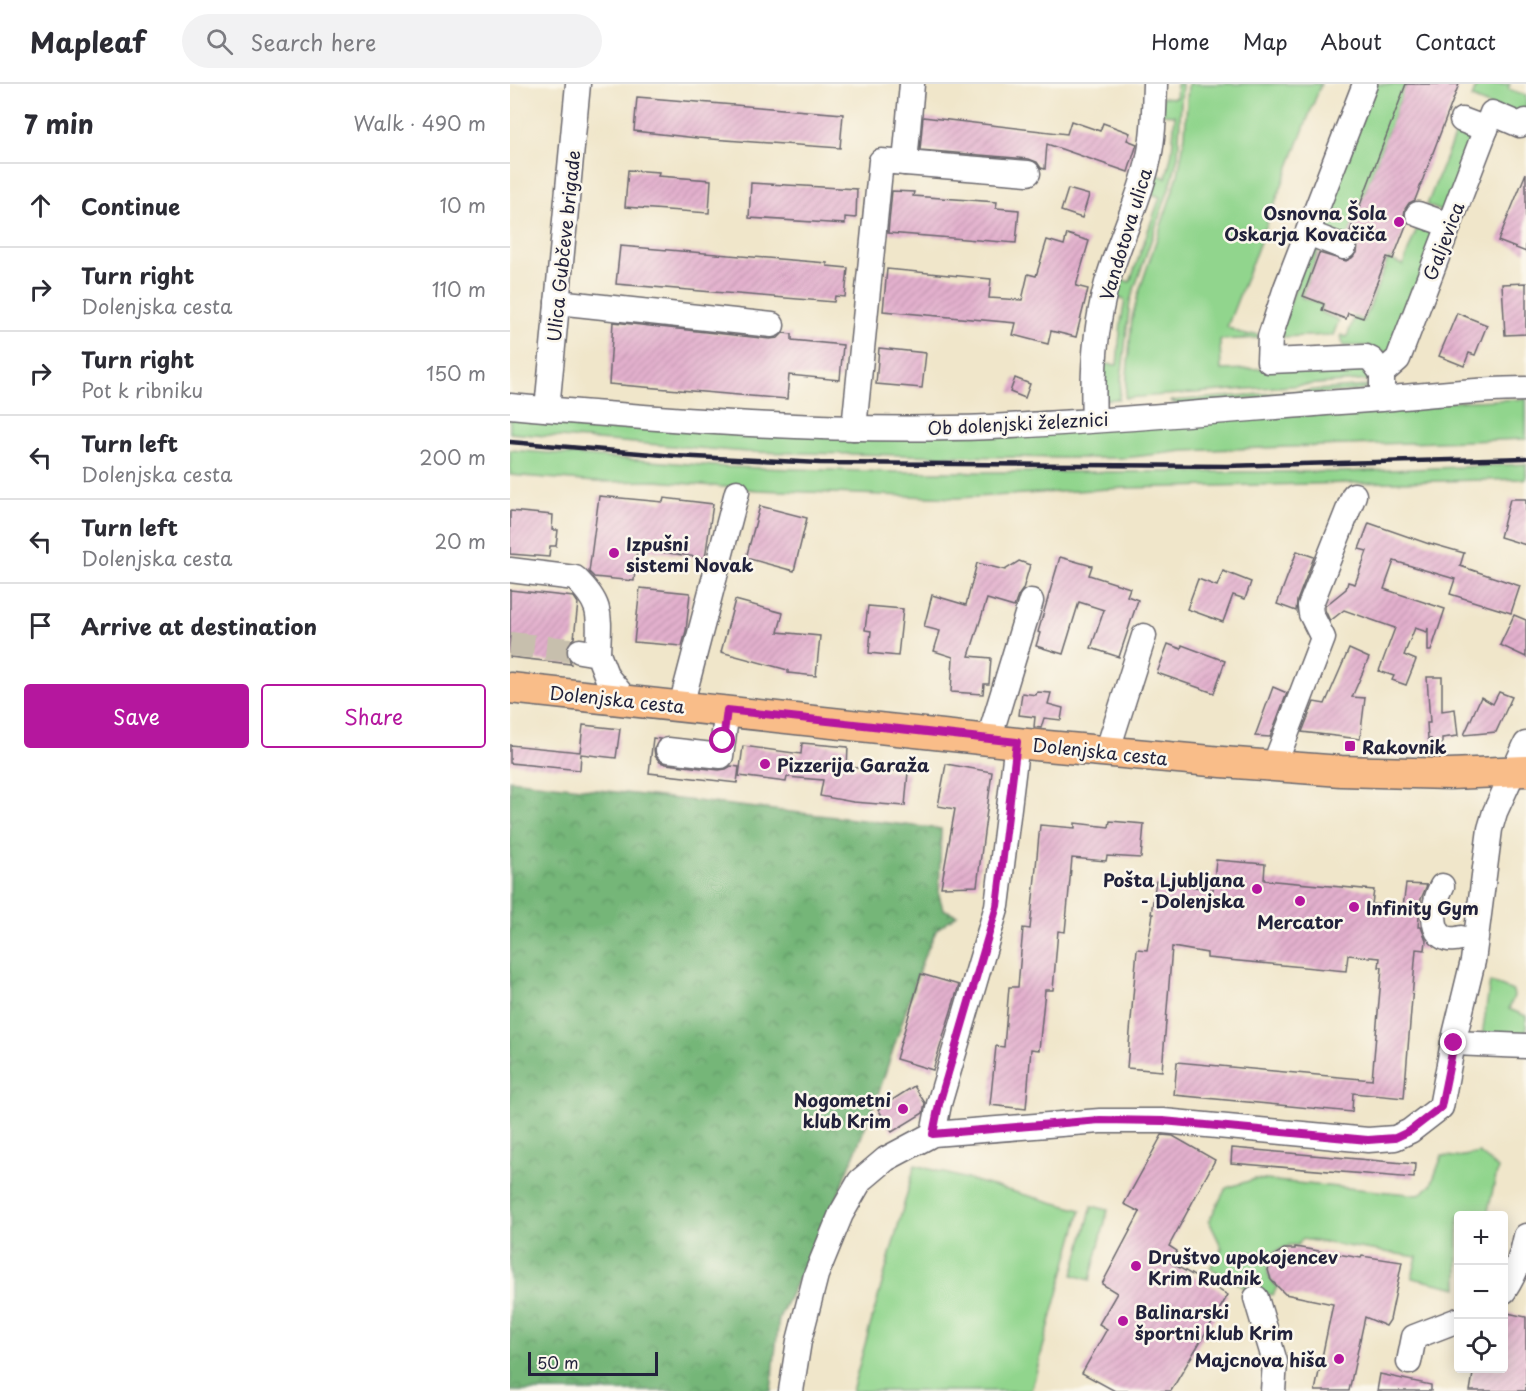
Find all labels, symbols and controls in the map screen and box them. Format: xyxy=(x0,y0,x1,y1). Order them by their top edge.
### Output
search box xyxy=(182,14,602,68)
text: Mapleaf xyxy=(30,20,146,63)
icon: search xyxy=(203,25,236,58)
text: Search here xyxy=(251,25,376,58)
text: Home xyxy=(1151,25,1210,57)
text: Map xyxy=(1243,25,1288,57)
text: About xyxy=(1321,25,1382,57)
text: Contact xyxy=(1415,25,1496,57)
text: 7 min xyxy=(24,104,94,143)
text: Walk · 490 m xyxy=(353,108,486,138)
street label: Ulica Gubčeve brigade xyxy=(540,149,586,343)
street label: Vandotova ulica xyxy=(1092,164,1158,303)
icon: ahead xyxy=(24,189,57,222)
text: Continue xyxy=(81,189,180,222)
text: 10 m xyxy=(439,190,486,220)
street label: Galjevica xyxy=(1416,197,1471,284)
place label: Osnovna Šola Oskarja Kovačiča xyxy=(1224,199,1387,247)
marker: Osnovna Šola Oskarja Kovačiča xyxy=(1392,215,1406,229)
text: Turn right xyxy=(81,258,194,291)
icon: right xyxy=(24,273,57,306)
text: 110 m xyxy=(432,274,486,304)
text: Dolenjska cesta xyxy=(81,291,232,321)
text: Turn right xyxy=(81,342,194,375)
icon: right xyxy=(24,357,57,390)
text: 150 m xyxy=(426,358,486,388)
text: Pot k ribniku xyxy=(81,375,203,405)
street label: Ob dolenjski železnici xyxy=(927,405,1109,441)
text: Turn left xyxy=(81,426,178,459)
icon: left xyxy=(24,441,57,474)
text: 200 m xyxy=(419,442,486,472)
text: Dolenjska cesta xyxy=(81,459,232,489)
text: Turn left xyxy=(81,510,178,543)
icon: left xyxy=(24,525,57,558)
text: 20 m xyxy=(434,526,486,556)
place label: Izpušni sistemi Novak xyxy=(626,530,754,578)
text: Dolenjska cesta xyxy=(81,543,232,573)
marker: Izpušni sistemi Novak xyxy=(607,546,621,560)
icon: arrive xyxy=(24,609,57,642)
text: Arrive at destination xyxy=(81,609,317,642)
street label: Dolenjska cesta xyxy=(548,678,687,720)
button: Save xyxy=(24,684,249,748)
button: Share xyxy=(261,684,486,748)
route start xyxy=(709,727,735,753)
street label: Dolenjska cesta xyxy=(1031,730,1170,772)
place label: Rakovnik xyxy=(1362,733,1446,760)
marker: Rakovnik xyxy=(1343,739,1357,753)
place label: Pizzerija Garaža xyxy=(777,751,930,778)
marker: Pizzerija Garaža xyxy=(758,757,772,771)
place label: Pošta Ljubljana - Dolenjska xyxy=(1103,866,1245,914)
marker: Pošta Ljubljana - Dolenjska xyxy=(1250,882,1264,896)
marker: Mercator xyxy=(1293,894,1307,908)
place label: Infinity Gym xyxy=(1366,894,1479,921)
marker: Infinity Gym xyxy=(1347,900,1361,914)
place label: Mercator xyxy=(1257,908,1344,935)
route end xyxy=(1440,1029,1466,1055)
place label: Nogometni klub Krim xyxy=(794,1086,891,1134)
marker: Nogometni klub Krim xyxy=(896,1102,910,1116)
map controls xyxy=(1454,1211,1508,1373)
button: + xyxy=(1454,1211,1508,1265)
place label: Društvo upokojencev Krim Rudnik xyxy=(1148,1243,1339,1291)
marker: Društvo upokojencev Krim Rudnik xyxy=(1129,1259,1143,1273)
button: − xyxy=(1454,1265,1508,1319)
place label: Balinarski športni klub Krim xyxy=(1135,1298,1293,1346)
marker: Balinarski športni klub Krim xyxy=(1116,1314,1130,1328)
button: locate xyxy=(1454,1319,1508,1373)
place label: Majcnova hiša xyxy=(1195,1346,1327,1373)
scale bar xyxy=(528,1349,658,1376)
text: 50 m xyxy=(537,1350,578,1374)
marker: Majcnova hiša xyxy=(1332,1352,1346,1366)

